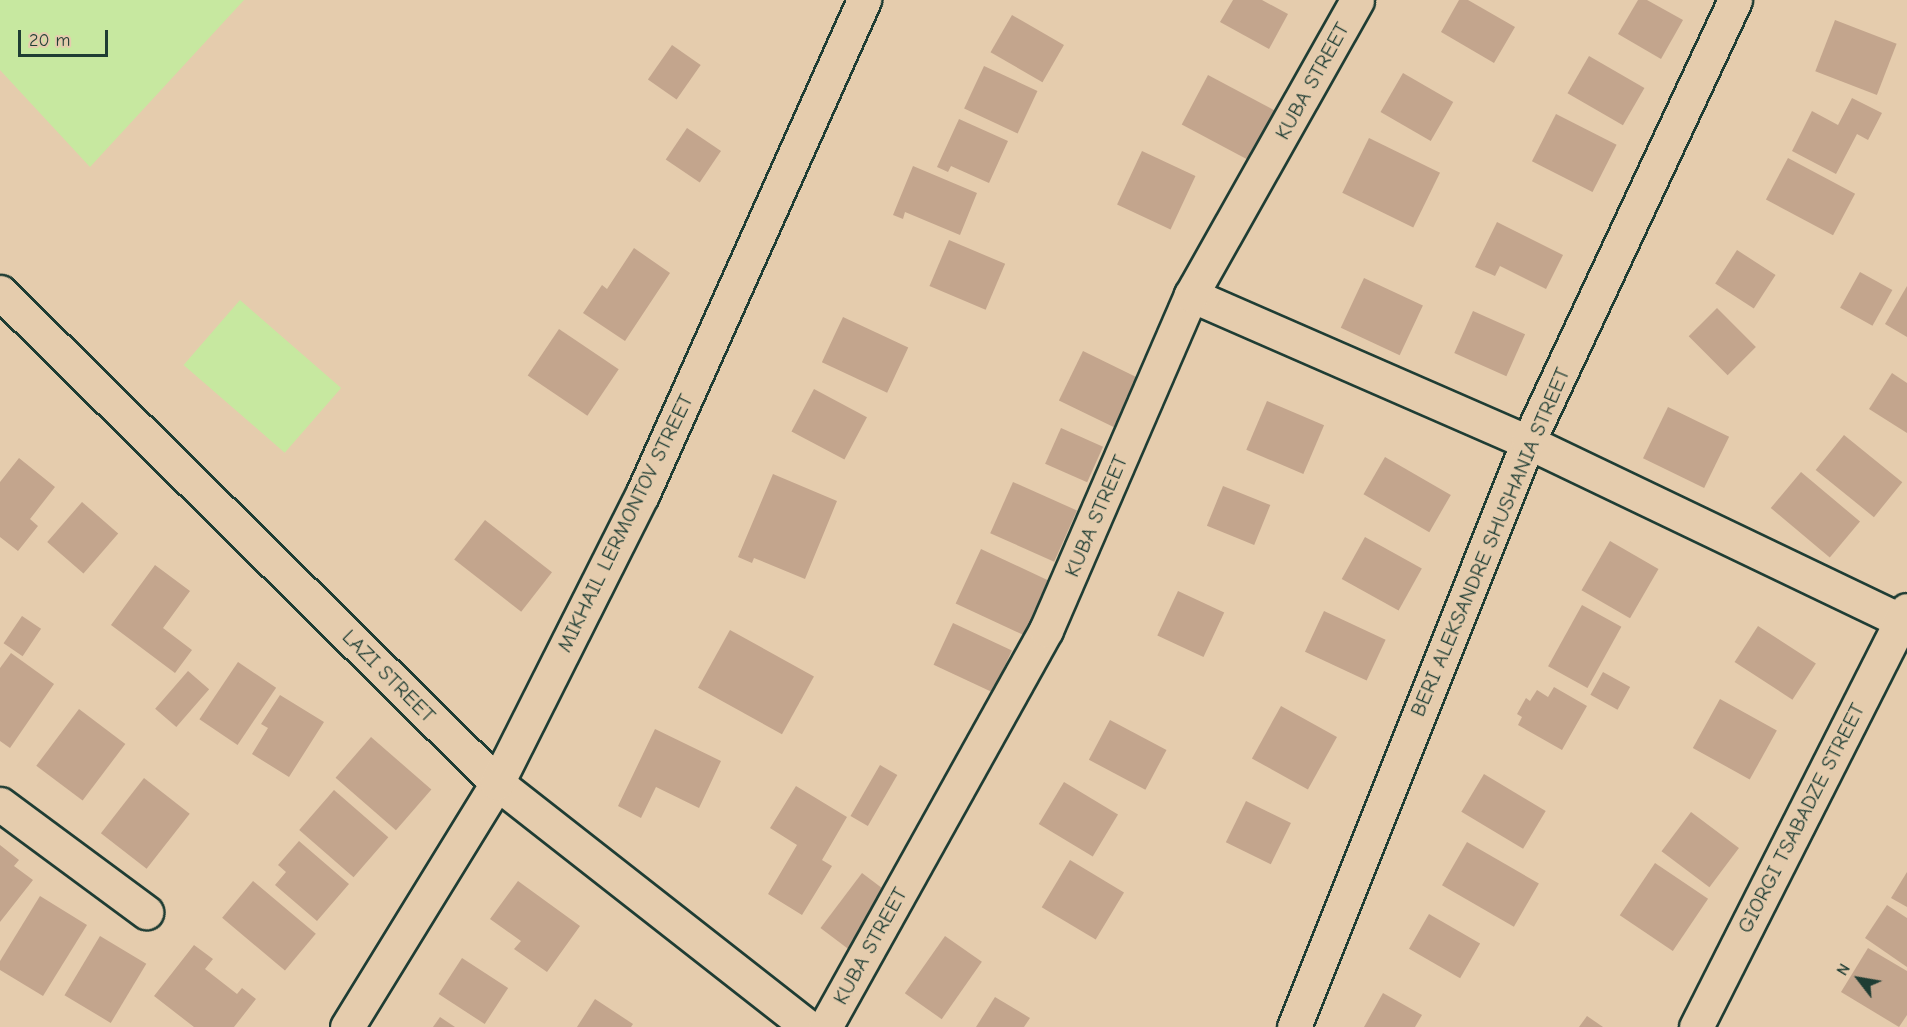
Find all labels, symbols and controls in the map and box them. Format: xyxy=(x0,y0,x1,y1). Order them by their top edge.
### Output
scale bar xyxy=(21,18,111,56)
street label: KUBA STREET xyxy=(1270,18,1354,144)
text: 20 m xyxy=(29,30,70,51)
street label: BERI ALEKSANDRE SHUSHANIA STREET xyxy=(1405,364,1575,720)
street label: MIKHAIL LERMONTOV STREET xyxy=(551,390,699,656)
street label: KUBA STREET xyxy=(1059,451,1133,581)
street label: LAZI STREET xyxy=(337,624,441,728)
street label: GIORGI TSABADZE STREET xyxy=(1732,699,1870,937)
street label: KUBA STREET xyxy=(828,883,912,1009)
north arrow xyxy=(1829,949,1889,1009)
text: N xyxy=(1833,961,1854,979)

